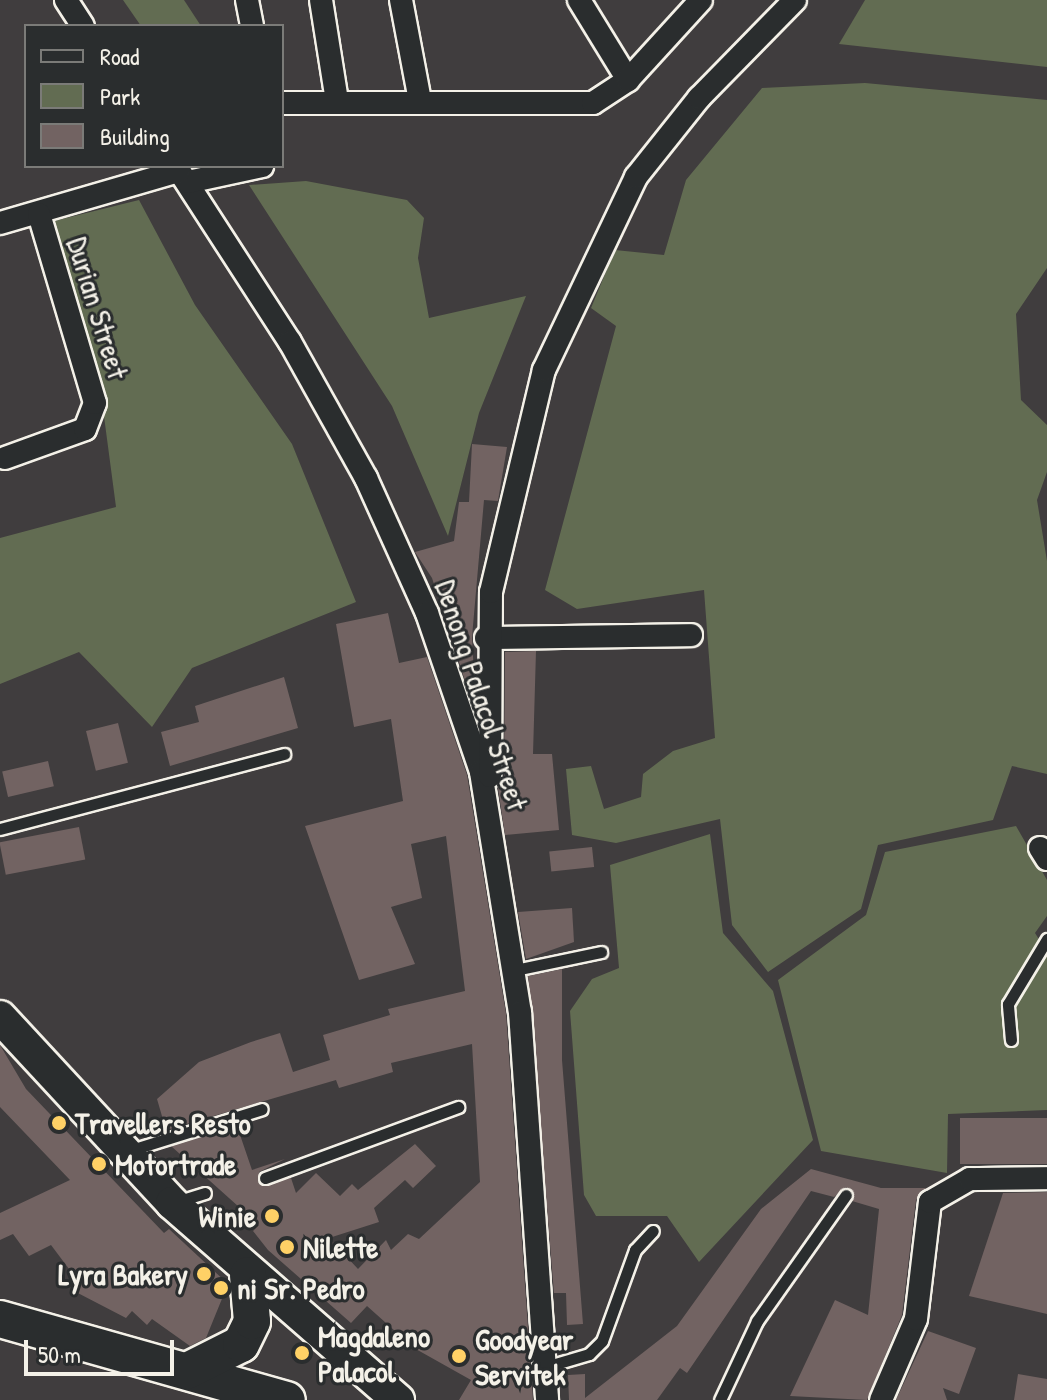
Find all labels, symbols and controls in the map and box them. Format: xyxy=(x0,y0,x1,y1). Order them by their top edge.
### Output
legend xyxy=(24,24,284,168)
text: Road xyxy=(100,40,139,72)
text: Park xyxy=(100,80,140,112)
text: Building xyxy=(100,120,170,152)
street label: Durian Street xyxy=(59,233,137,383)
street label: Denong Palacol Street xyxy=(428,575,536,815)
place label: Travellers Resto xyxy=(75,1105,251,1141)
marker: Travellers Resto xyxy=(50,1114,68,1132)
place label: Motortrade xyxy=(115,1146,236,1182)
marker: Motortrade xyxy=(90,1155,108,1173)
place label: Winie xyxy=(199,1198,256,1234)
marker: Winie xyxy=(263,1207,281,1225)
place label: Nilette xyxy=(303,1229,378,1265)
marker: Nilette xyxy=(278,1238,296,1256)
place label: Lyra Bakery xyxy=(58,1256,188,1292)
marker: Lyra Bakery xyxy=(195,1265,213,1283)
place label: ni Sr. Pedro xyxy=(237,1270,365,1306)
marker: ni Sr. Pedro xyxy=(212,1279,230,1297)
place label: Magdaleno Palacol xyxy=(318,1318,430,1388)
place label: Goodyear Servitek xyxy=(475,1321,573,1392)
scale bar xyxy=(28,1324,178,1374)
text: 50 m xyxy=(38,1338,81,1370)
marker: Magdaleno Palacol xyxy=(293,1344,311,1362)
marker: Goodyear Servitek xyxy=(450,1347,468,1365)

